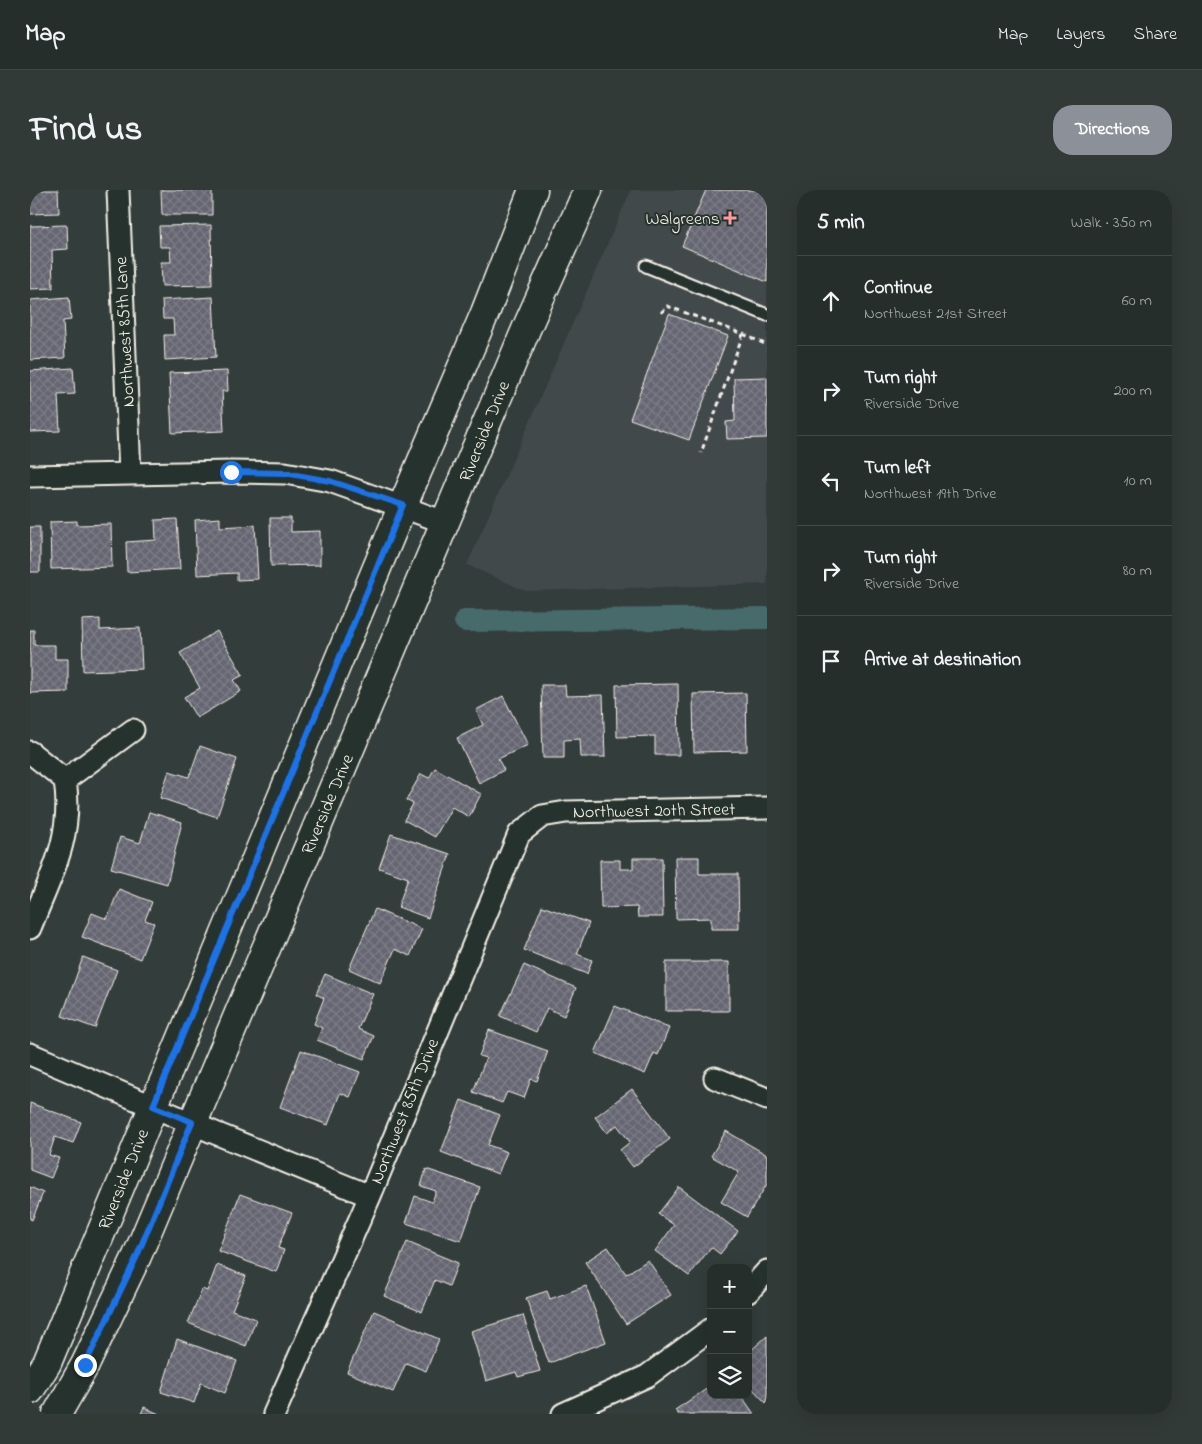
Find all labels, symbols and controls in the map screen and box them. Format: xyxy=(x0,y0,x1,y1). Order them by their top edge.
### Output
text: Map xyxy=(25,17,66,52)
text: Map xyxy=(998,22,1028,48)
text: Layers xyxy=(1056,22,1106,48)
text: Share xyxy=(1134,22,1177,48)
text: Find us xyxy=(30,105,142,156)
button: Directions xyxy=(1053,105,1172,155)
place label: Walgreens xyxy=(645,207,720,234)
text: 5 min xyxy=(817,208,865,238)
text: Walk · 350 m xyxy=(1071,211,1152,235)
marker: Walgreens xyxy=(724,212,736,224)
street label: Northwest 85th Lane xyxy=(109,255,143,408)
text: Continue xyxy=(864,275,932,302)
icon: ahead xyxy=(817,287,845,315)
text: 60 m xyxy=(1122,289,1152,313)
text: Northwest 21st Street xyxy=(864,302,1007,326)
text: Turn right xyxy=(864,365,937,392)
street label: Riverside Drive xyxy=(454,376,518,486)
icon: right xyxy=(817,377,845,405)
text: 200 m xyxy=(1114,379,1152,403)
text: Riverside Drive xyxy=(864,392,959,416)
text: Turn left xyxy=(864,455,931,482)
route start xyxy=(220,461,243,484)
icon: left xyxy=(817,467,845,495)
text: 10 m xyxy=(1124,469,1152,493)
text: Northwest 19th Drive xyxy=(864,482,997,506)
text: Turn right xyxy=(864,545,937,572)
icon: right xyxy=(817,557,845,585)
text: 80 m xyxy=(1123,559,1152,583)
text: Riverside Drive xyxy=(864,572,959,596)
icon: arrive xyxy=(817,647,845,675)
text: Arrive at destination xyxy=(864,647,1021,674)
street label: Riverside Drive xyxy=(296,750,362,859)
street label: Northwest 20th Street xyxy=(573,798,735,826)
street label: Northwest 85th Drive xyxy=(365,1034,447,1188)
street label: Riverside Drive xyxy=(93,1124,157,1234)
map controls xyxy=(707,1264,752,1399)
button: + xyxy=(707,1264,752,1309)
button: − xyxy=(707,1309,752,1354)
route end xyxy=(74,1354,97,1377)
button: layers xyxy=(707,1354,752,1399)

